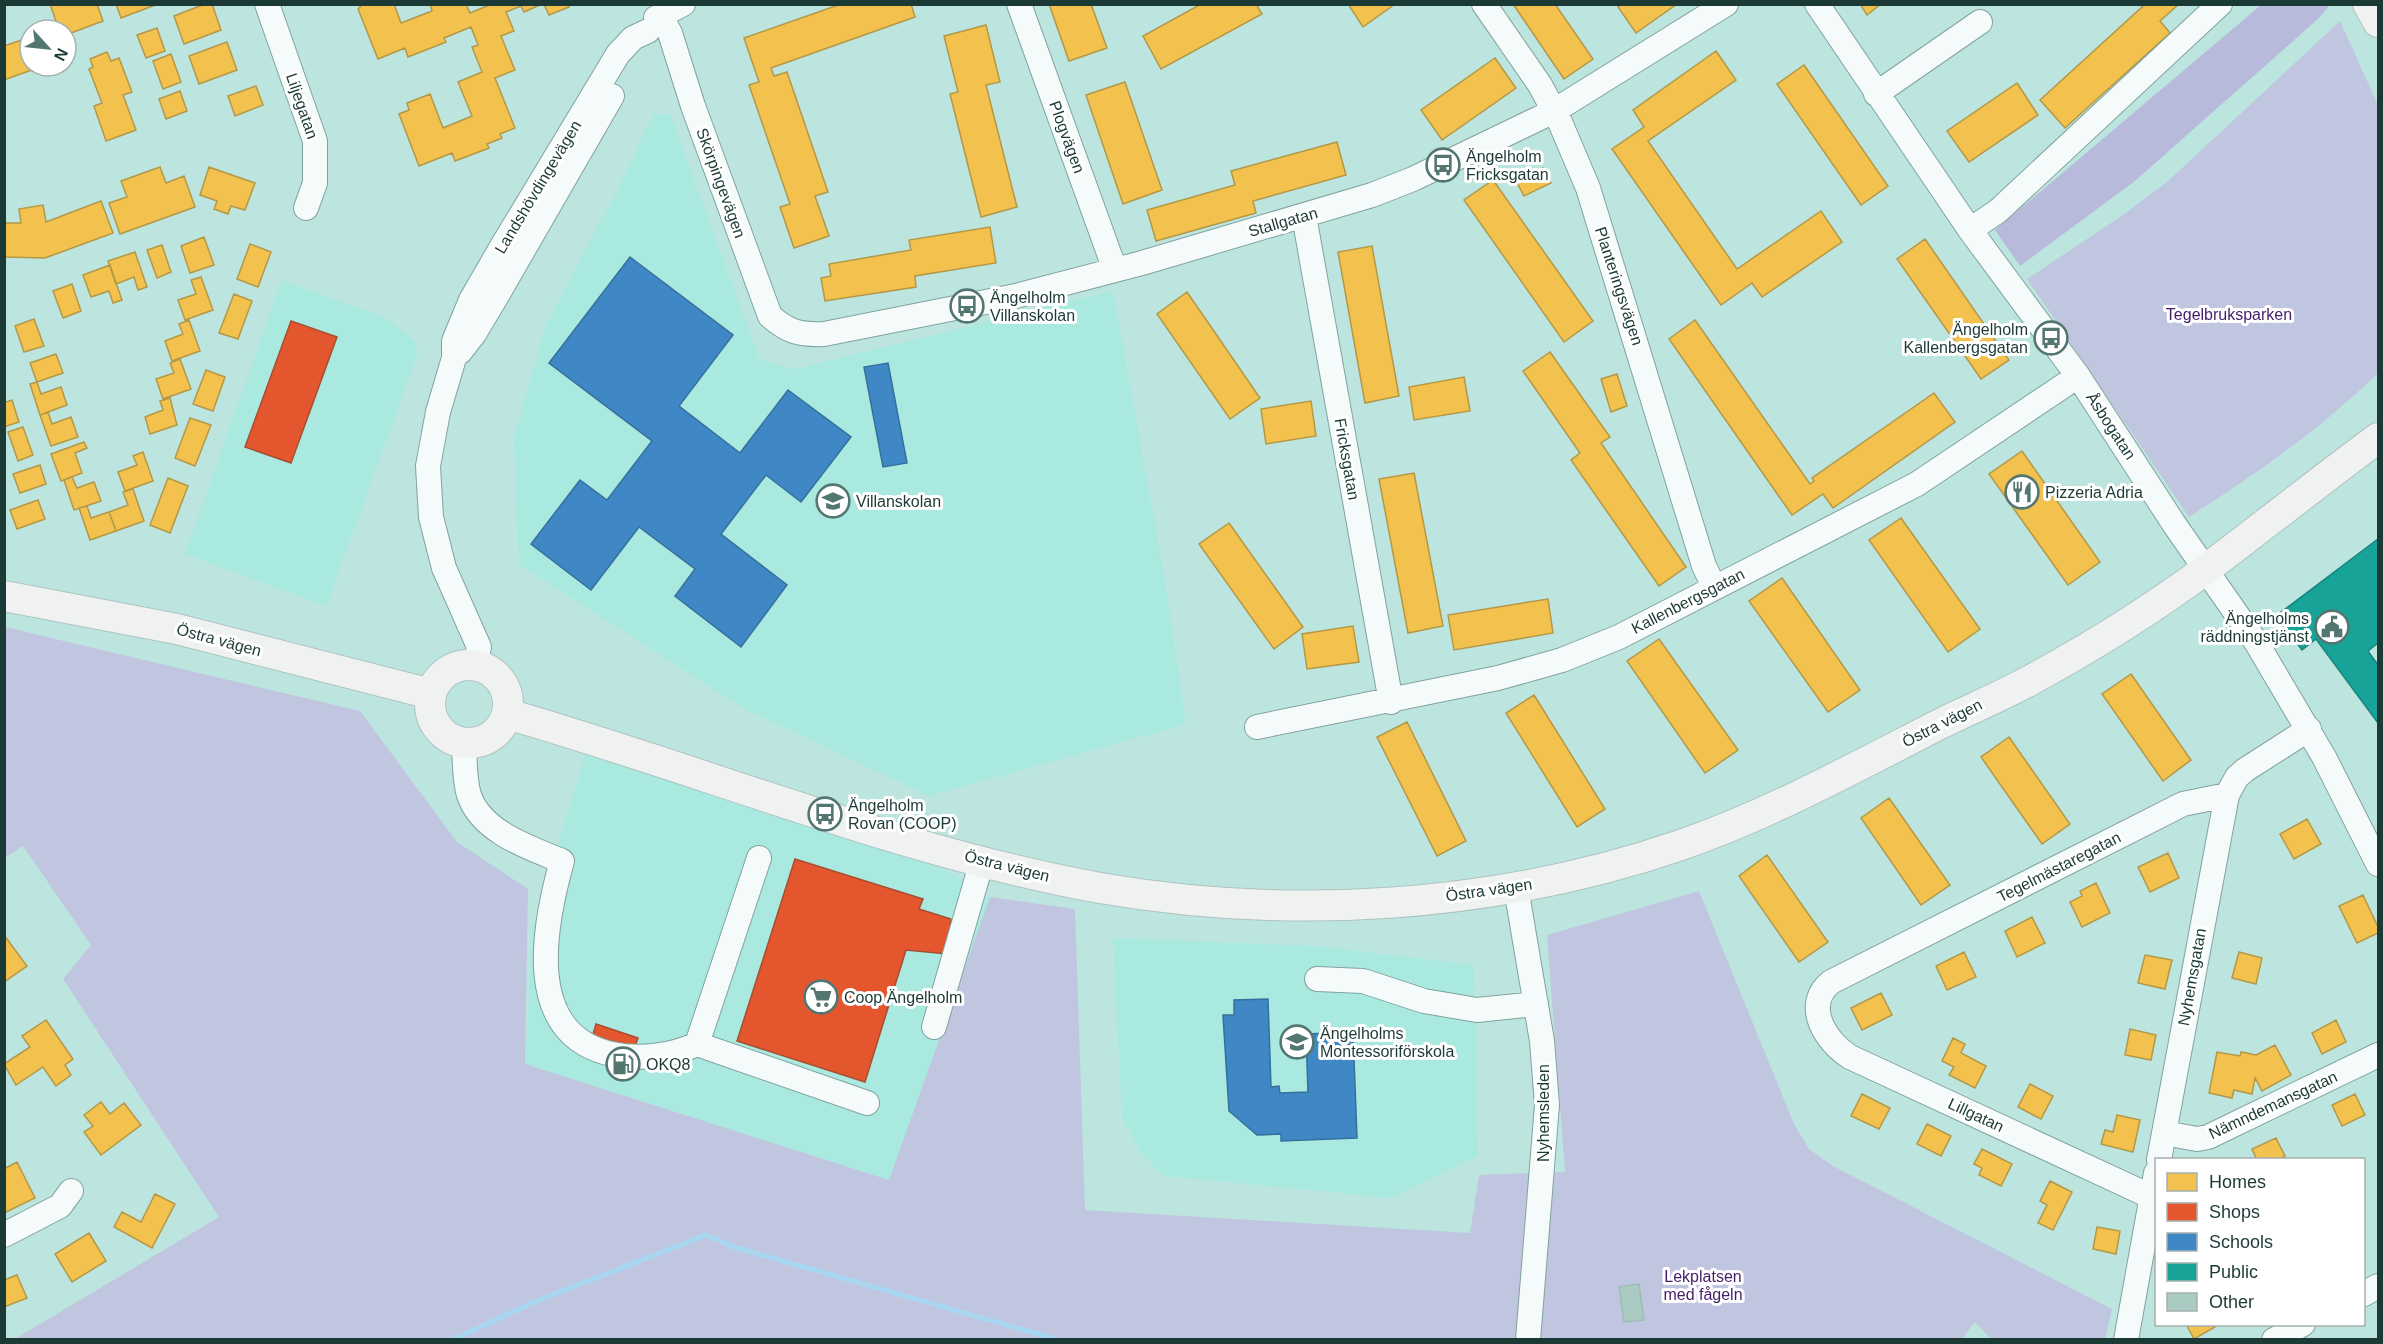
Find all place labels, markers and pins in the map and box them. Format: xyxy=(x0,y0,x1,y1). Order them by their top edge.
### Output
bus stop icon: Ängelholm Fricksgatan xyxy=(1425,147,1461,183)
place label: Ängelholm Fricksgatan xyxy=(1466,148,1549,183)
bus stop icon: Ängelholm Villanskolan xyxy=(949,288,985,324)
place label: Ängelholm Villanskolan xyxy=(990,289,1075,324)
bus stop icon: Ängelholm Kallenbergsgatan xyxy=(2033,320,2069,356)
place label: Ängelholm Kallenbergsgatan xyxy=(1903,321,2028,356)
restaurant icon: Pizzeria Adria xyxy=(2004,474,2040,510)
school or university icon: Villanskolan xyxy=(815,483,851,519)
place label: Pizzeria Adria xyxy=(2045,484,2143,501)
place label: Villanskolan xyxy=(856,493,941,510)
public building icon: Ängelholms räddningstjänst xyxy=(2314,609,2350,645)
place label: Ängelholms räddningstjänst xyxy=(2200,610,2310,645)
bus stop icon: Ängelholm Rovan (COOP) xyxy=(807,796,843,832)
place label: Ängelholm Rovan (COOP) xyxy=(848,797,956,832)
supermarket icon: Coop Ängelholm xyxy=(803,979,839,1015)
place label: Coop Ängelholm xyxy=(844,989,962,1006)
school or university icon: Ängelholms Montessoriförskola xyxy=(1279,1024,1315,1060)
place label: Ängelholms Montessoriförskola xyxy=(1320,1025,1454,1060)
fuel station icon: OKQ8 xyxy=(605,1046,641,1082)
place label: OKQ8 xyxy=(646,1056,691,1073)

